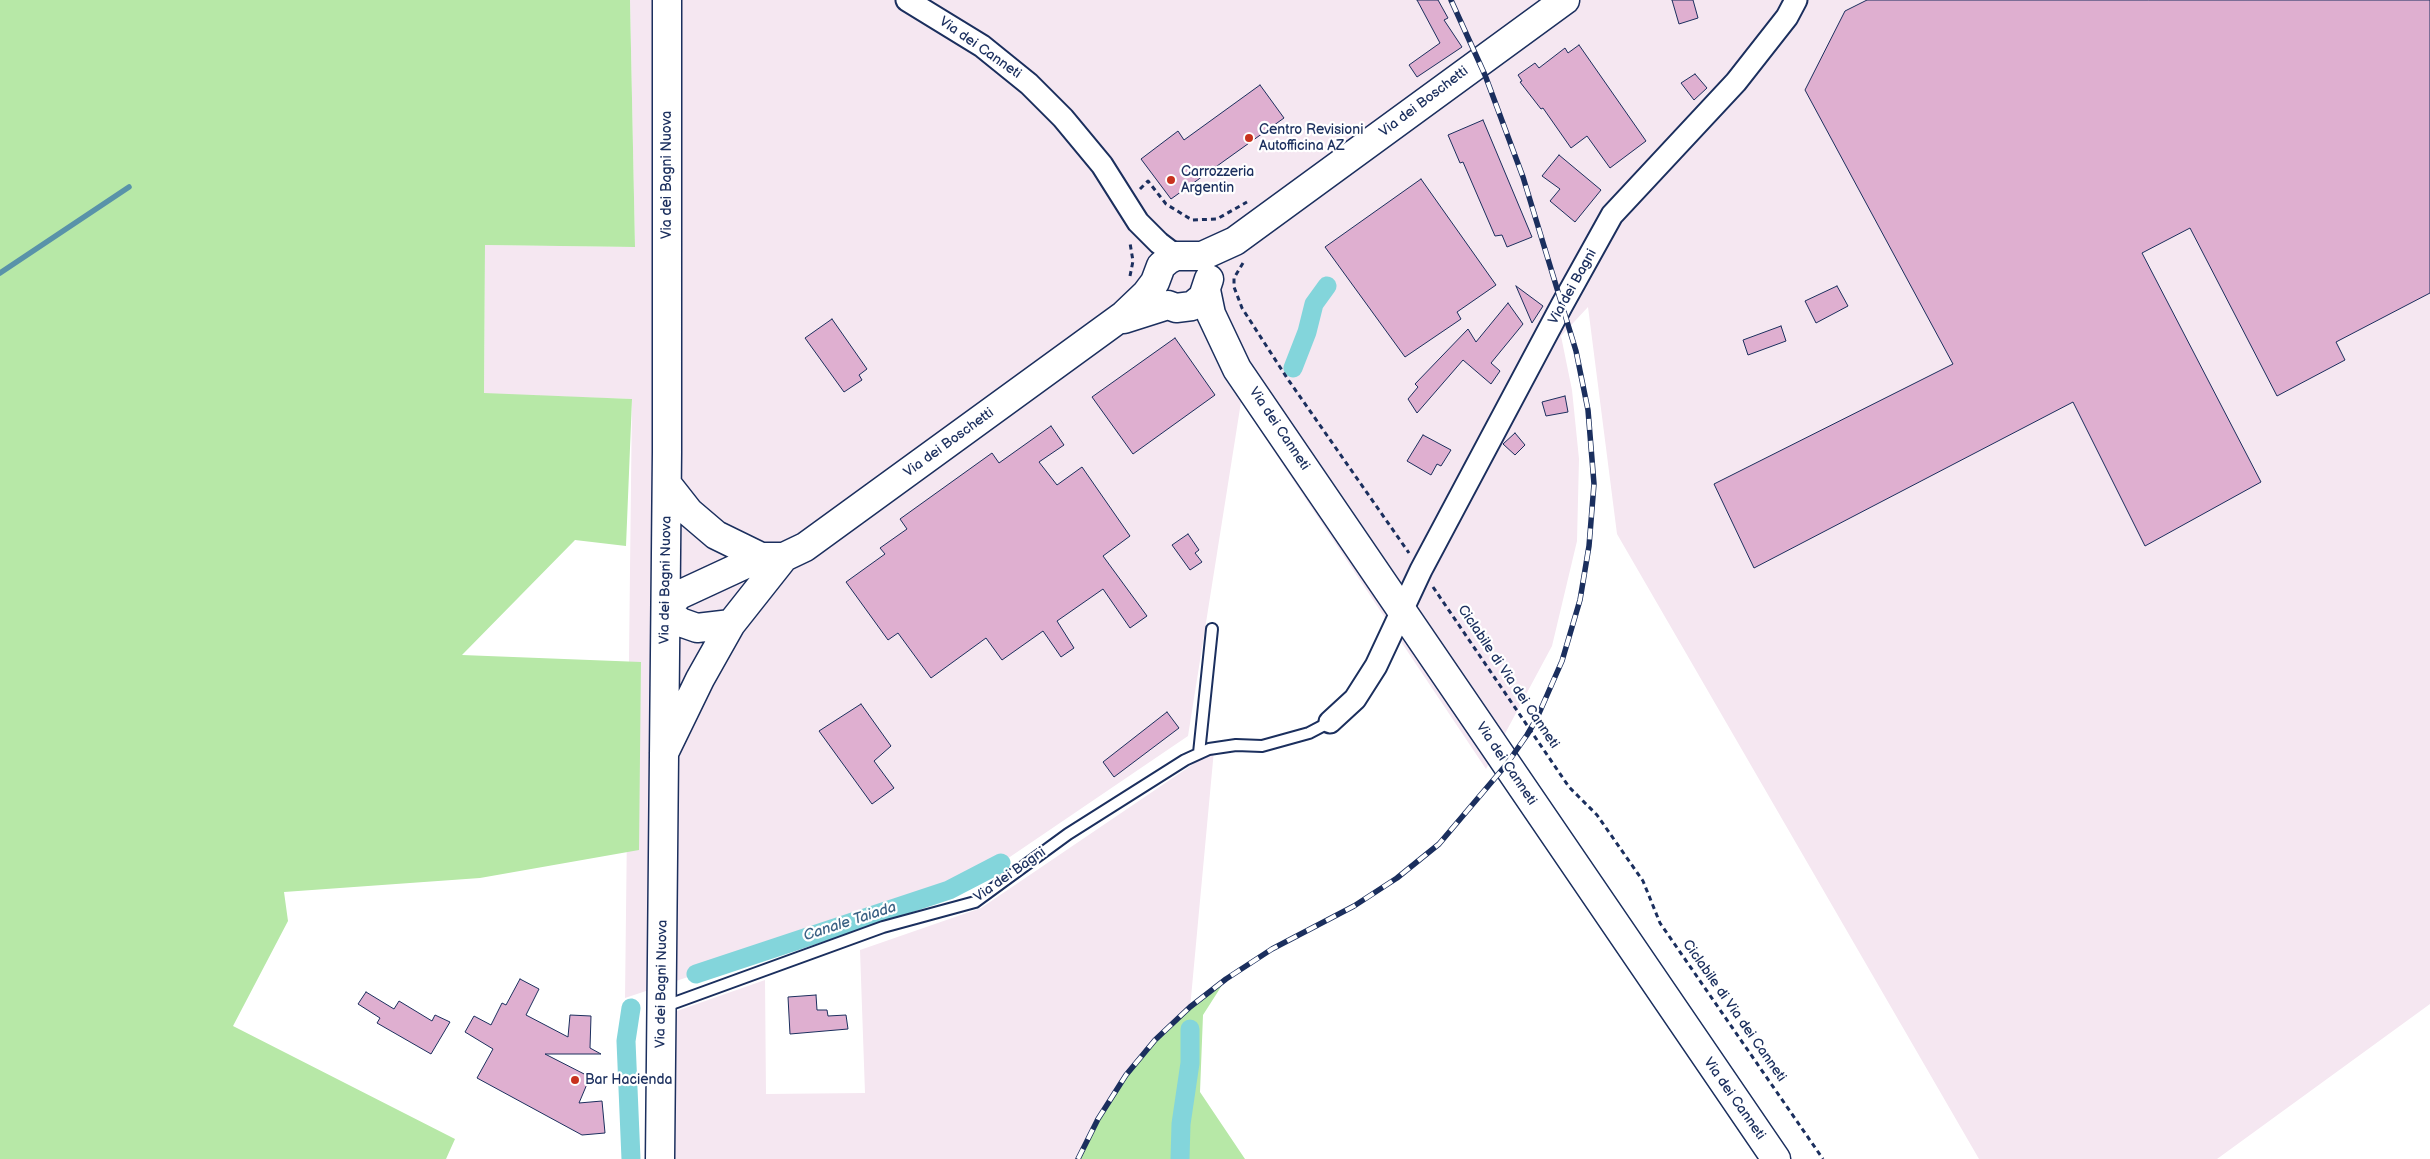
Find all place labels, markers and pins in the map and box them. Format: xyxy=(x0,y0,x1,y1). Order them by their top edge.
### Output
place label: Centro Revisioni Autofficina AZ xyxy=(1259,122,1363,154)
marker: Centro Revisioni Autofficina AZ xyxy=(1243,132,1255,144)
place label: Carrozzeria Argentin xyxy=(1181,164,1254,196)
marker: Carrozzeria Argentin xyxy=(1165,174,1177,186)
place label: Bar Hacienda xyxy=(585,1072,672,1088)
marker: Bar Hacienda xyxy=(569,1074,581,1086)

